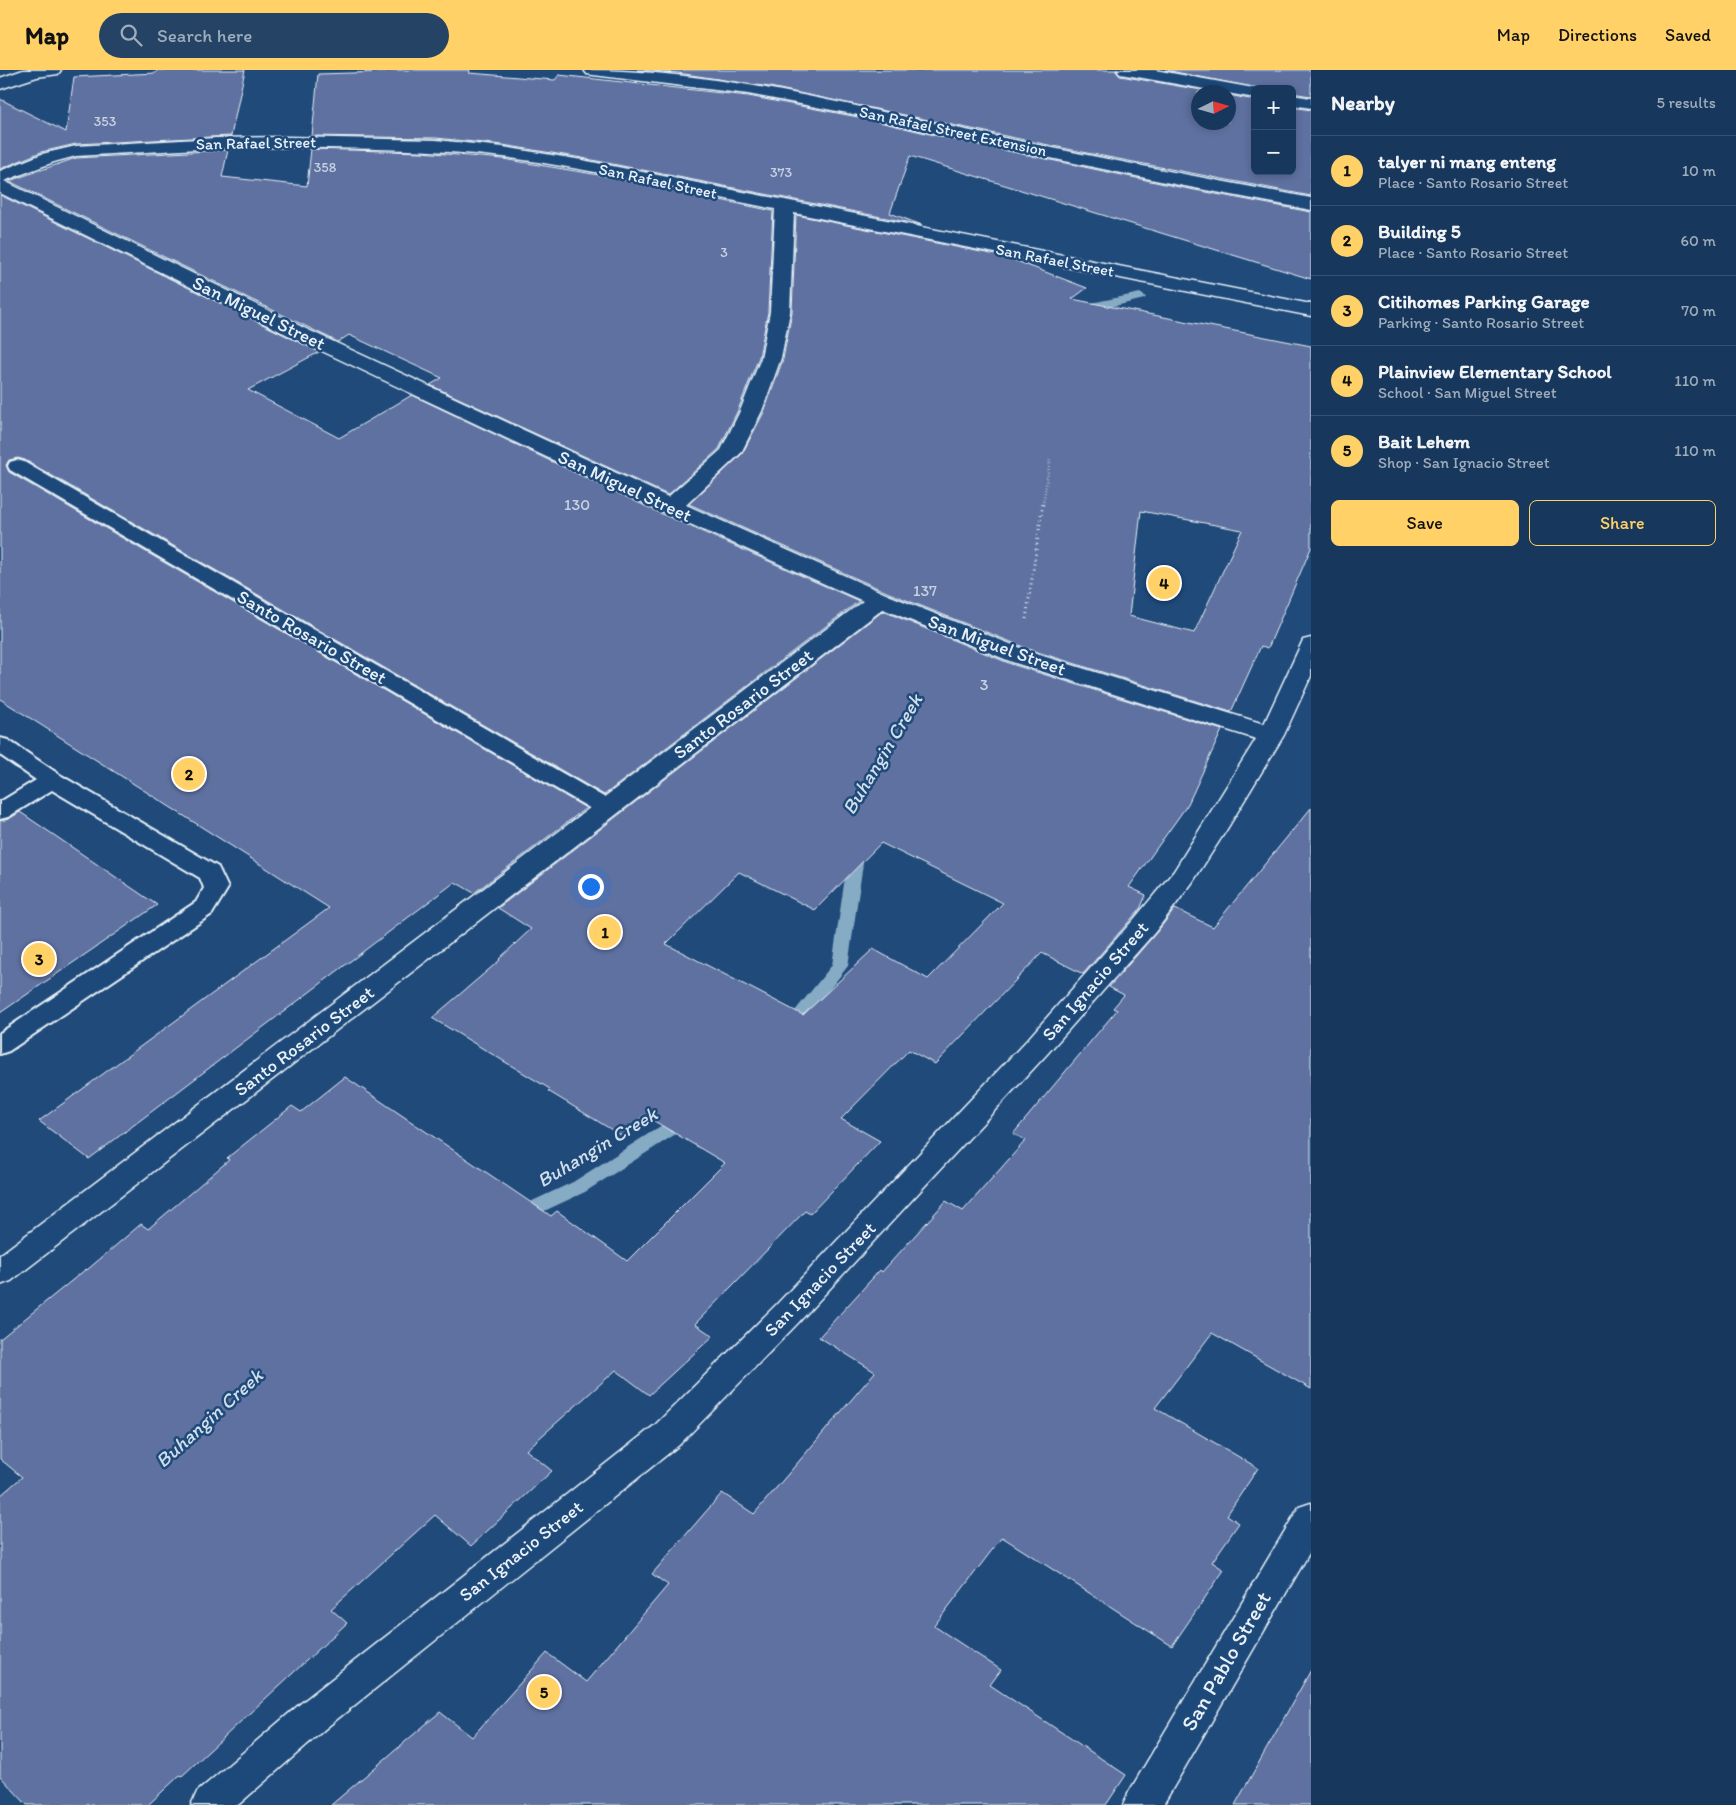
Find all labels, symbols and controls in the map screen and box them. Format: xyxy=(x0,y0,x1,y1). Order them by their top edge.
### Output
search box xyxy=(99,13,449,58)
text: Map xyxy=(25,21,69,50)
icon: search xyxy=(117,21,145,49)
text: Search here xyxy=(157,24,252,47)
text: Map xyxy=(1497,24,1530,46)
text: Directions xyxy=(1558,24,1637,46)
text: Saved xyxy=(1665,24,1711,46)
north arrow xyxy=(1191,85,1236,130)
map controls xyxy=(1251,85,1296,175)
button: + xyxy=(1251,85,1296,130)
text: Nearby xyxy=(1331,90,1395,115)
text: 5 results xyxy=(1656,93,1716,112)
street label: San Rafael Street Extension xyxy=(858,102,1049,160)
house number: 353 xyxy=(94,113,117,130)
button: − xyxy=(1251,130,1296,175)
street label: San Rafael Street xyxy=(196,132,316,154)
text: talyer ni mang enteng xyxy=(1378,150,1556,173)
house number: 358 xyxy=(314,159,337,176)
street label: San Rafael Street xyxy=(597,159,719,203)
text: 1 xyxy=(1343,161,1351,180)
text: 10 m xyxy=(1682,161,1716,180)
house number: 373 xyxy=(770,164,792,181)
text: Place · Santo Rosario Street xyxy=(1378,173,1568,192)
text: Building 5 xyxy=(1378,220,1461,243)
text: 2 xyxy=(1343,231,1351,250)
text: 60 m xyxy=(1681,231,1716,250)
street label: San Rafael Street xyxy=(994,239,1116,281)
text: Place · Santo Rosario Street xyxy=(1378,243,1568,262)
house number: 3 xyxy=(720,244,728,261)
street label: San Miguel Street xyxy=(189,271,329,355)
text: Citihomes Parking Garage xyxy=(1378,290,1590,313)
text: 3 xyxy=(1343,301,1351,320)
text: 70 m xyxy=(1681,301,1716,320)
text: Parking · Santo Rosario Street xyxy=(1378,313,1584,332)
text: Plainview Elementary School xyxy=(1378,360,1612,383)
text: 4 xyxy=(1342,371,1352,390)
text: 110 m xyxy=(1674,371,1716,390)
text: School · San Miguel Street xyxy=(1378,383,1557,402)
text: Bait Lehem xyxy=(1378,430,1470,453)
text: 5 xyxy=(1343,441,1351,460)
text: 110 m xyxy=(1674,441,1716,460)
street label: San Miguel Street xyxy=(554,445,696,527)
text: Shop · San Ignacio Street xyxy=(1378,453,1550,472)
house number: 130 xyxy=(564,495,590,514)
button: Save xyxy=(1331,500,1519,546)
button: Share xyxy=(1529,500,1716,546)
pin: 4 xyxy=(1148,564,1180,602)
house number: 137 xyxy=(913,581,937,600)
street label: Santo Rosario Street xyxy=(233,585,391,689)
street label: San Miguel Street xyxy=(925,609,1069,681)
street label: Santo Rosario Street xyxy=(669,644,817,764)
house number: 3 xyxy=(980,675,989,694)
water label: Buhangin Creek xyxy=(837,688,928,819)
pin: 2 xyxy=(173,755,205,793)
your location xyxy=(578,874,604,900)
pin: 1 xyxy=(589,913,621,951)
street label: San Ignacio Street xyxy=(1037,917,1153,1045)
pin: 3 xyxy=(23,940,55,978)
street label: Santo Rosario Street xyxy=(230,981,378,1101)
water label: Buhangin Creek xyxy=(532,1101,663,1192)
street label: San Ignacio Street xyxy=(759,1217,881,1341)
water label: Buhangin Creek xyxy=(150,1362,269,1472)
street label: San Ignacio Street xyxy=(454,1496,588,1606)
street label: San Pablo Street xyxy=(1175,1586,1277,1736)
pin: 5 xyxy=(528,1673,560,1711)

